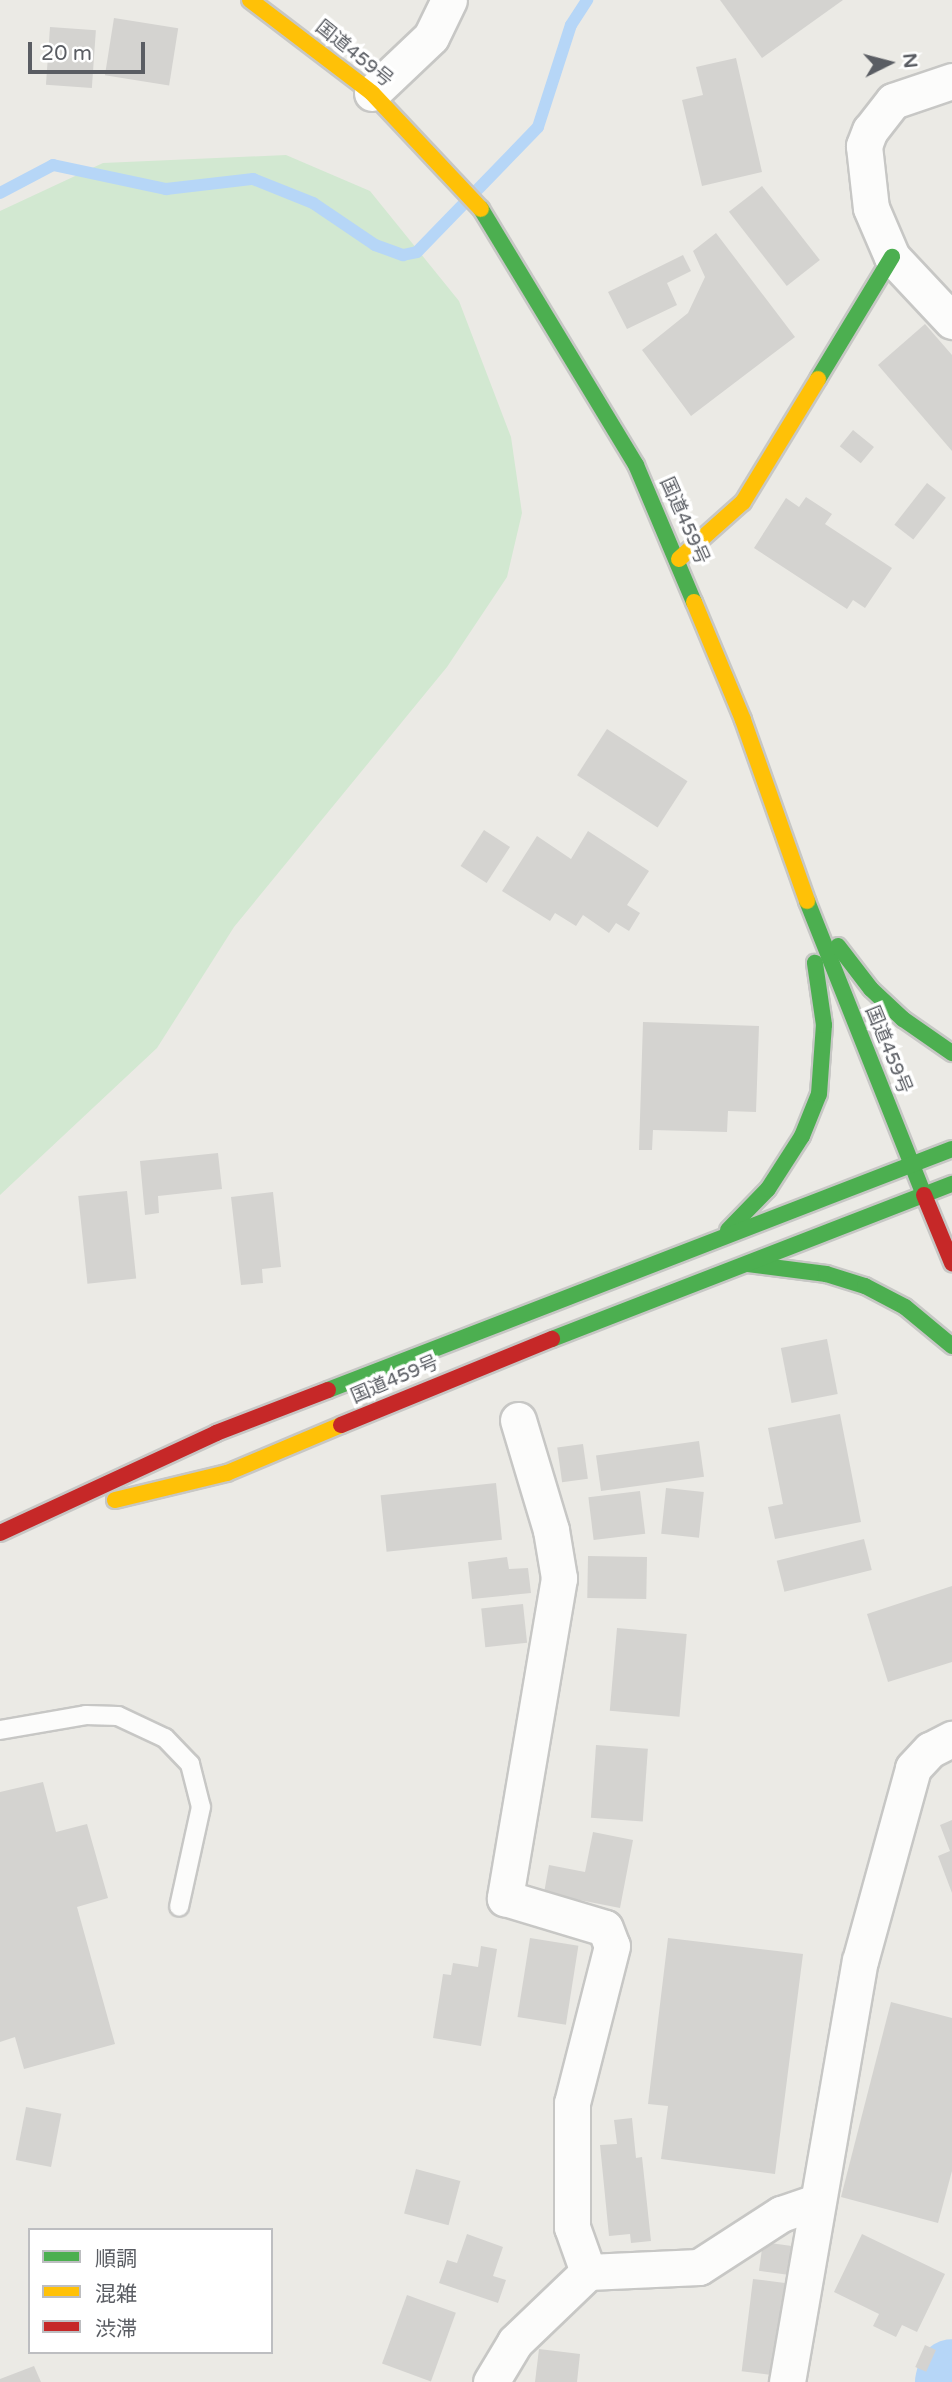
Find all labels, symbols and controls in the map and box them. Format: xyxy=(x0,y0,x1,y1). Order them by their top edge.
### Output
street label: 国道459号 xyxy=(311,16,397,92)
scale bar xyxy=(32,28,149,72)
north arrow xyxy=(854,28,924,98)
text: 20 m xyxy=(41,41,92,66)
text: N xyxy=(898,52,922,70)
street label: 国道459号 xyxy=(655,474,713,568)
street label: 国道459号 xyxy=(860,1003,916,1097)
street label: 国道459号 xyxy=(348,1351,442,1409)
legend xyxy=(28,2228,273,2354)
text: 順調 xyxy=(95,2247,137,2272)
text: 混雑 xyxy=(95,2282,137,2307)
text: 渋滞 xyxy=(95,2317,137,2342)

